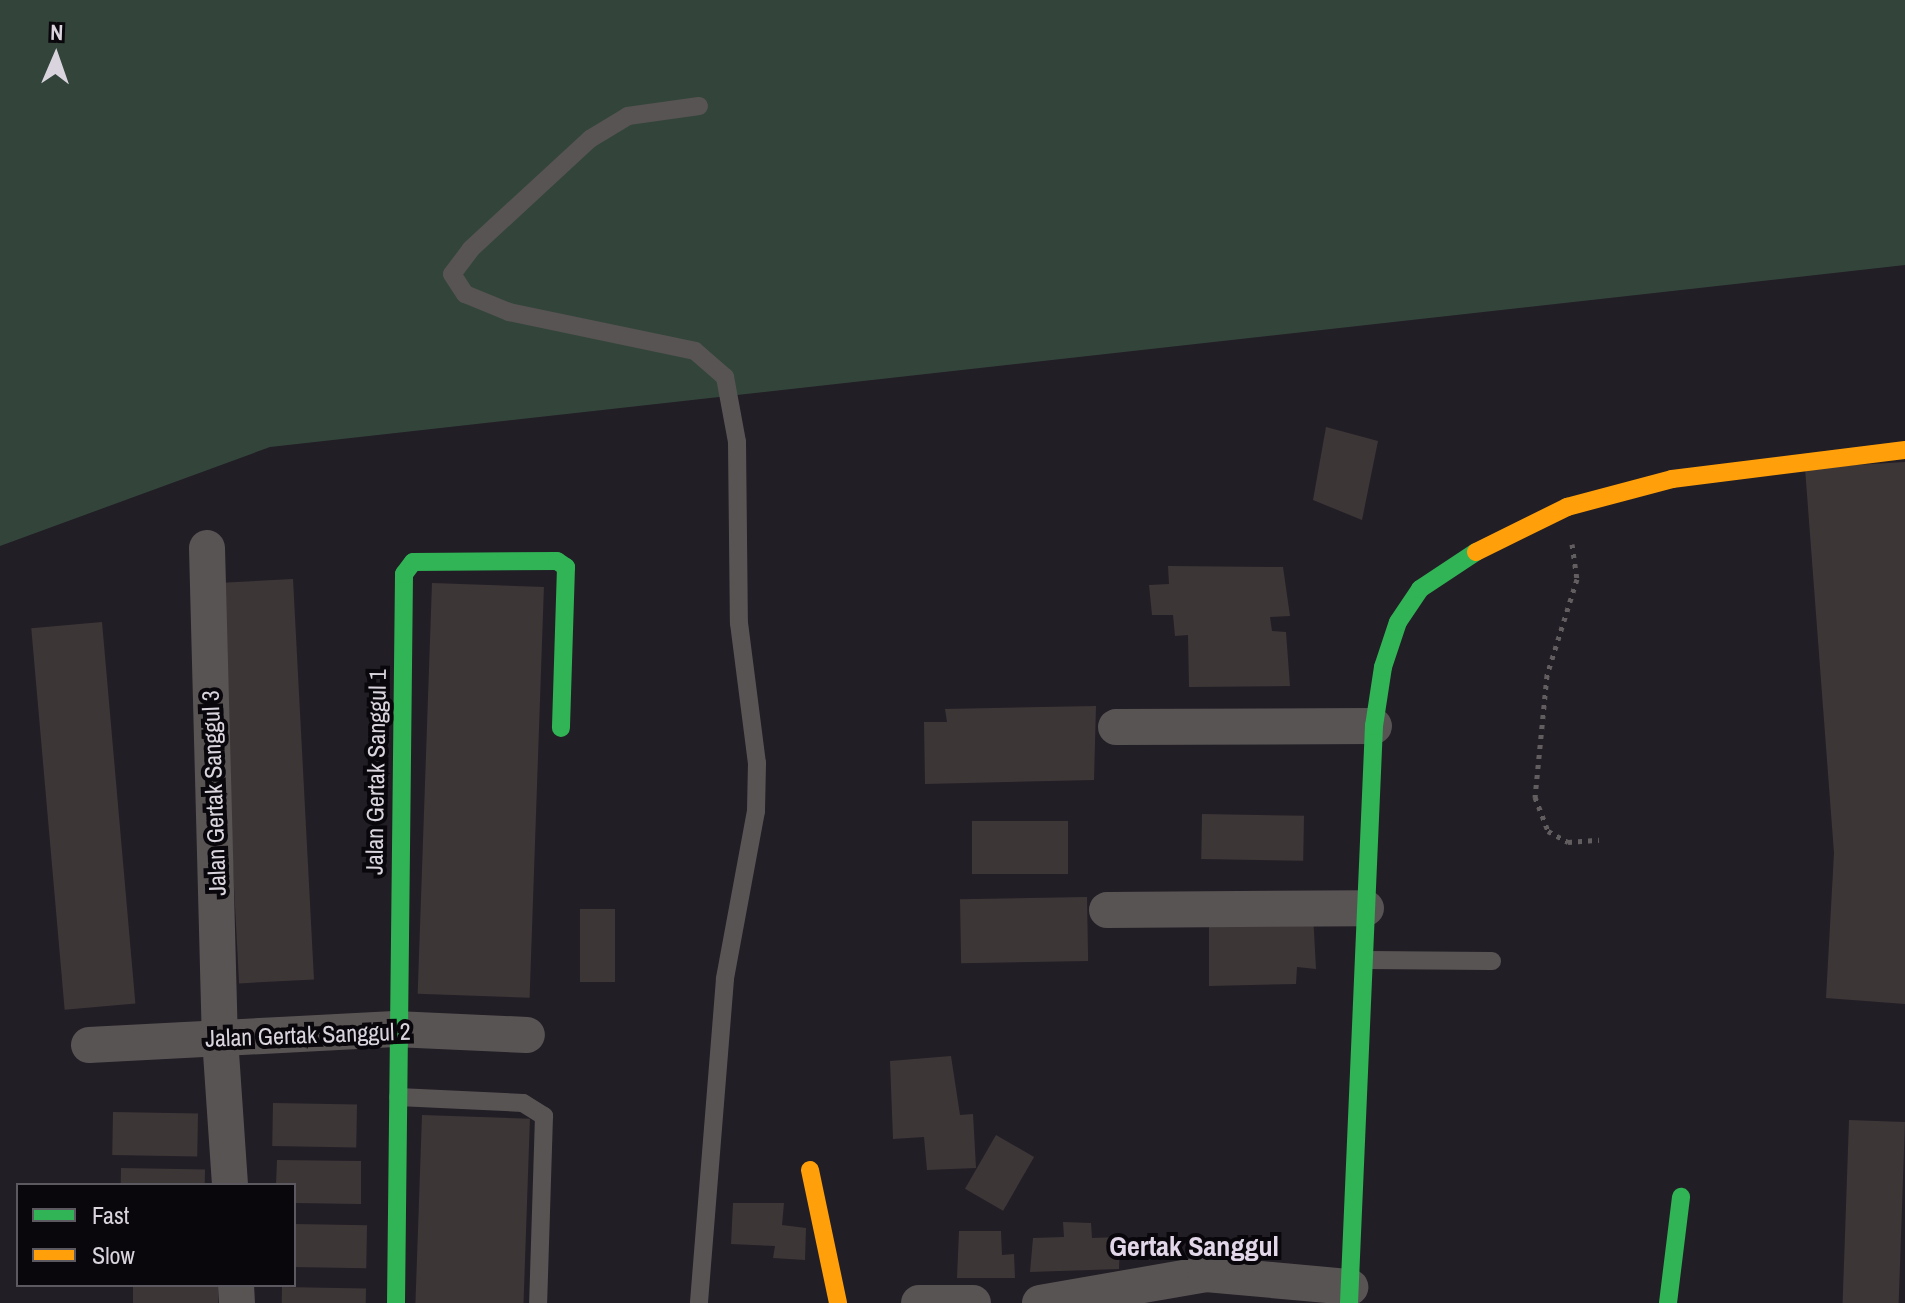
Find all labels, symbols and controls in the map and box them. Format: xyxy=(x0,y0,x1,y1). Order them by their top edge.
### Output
north arrow xyxy=(16,16,96,96)
text: N xyxy=(50,17,64,47)
street label: Jalan Gertak Sanggul 1 xyxy=(360,669,392,875)
street label: Jalan Gertak Sanggul 3 xyxy=(196,690,232,896)
street label: Jalan Gertak Sanggul 2 xyxy=(205,1017,411,1053)
legend xyxy=(16,1183,296,1287)
text: Fast xyxy=(92,1199,129,1231)
district label: Gertak Sanggul xyxy=(1109,1229,1279,1263)
text: Slow xyxy=(92,1239,135,1271)

